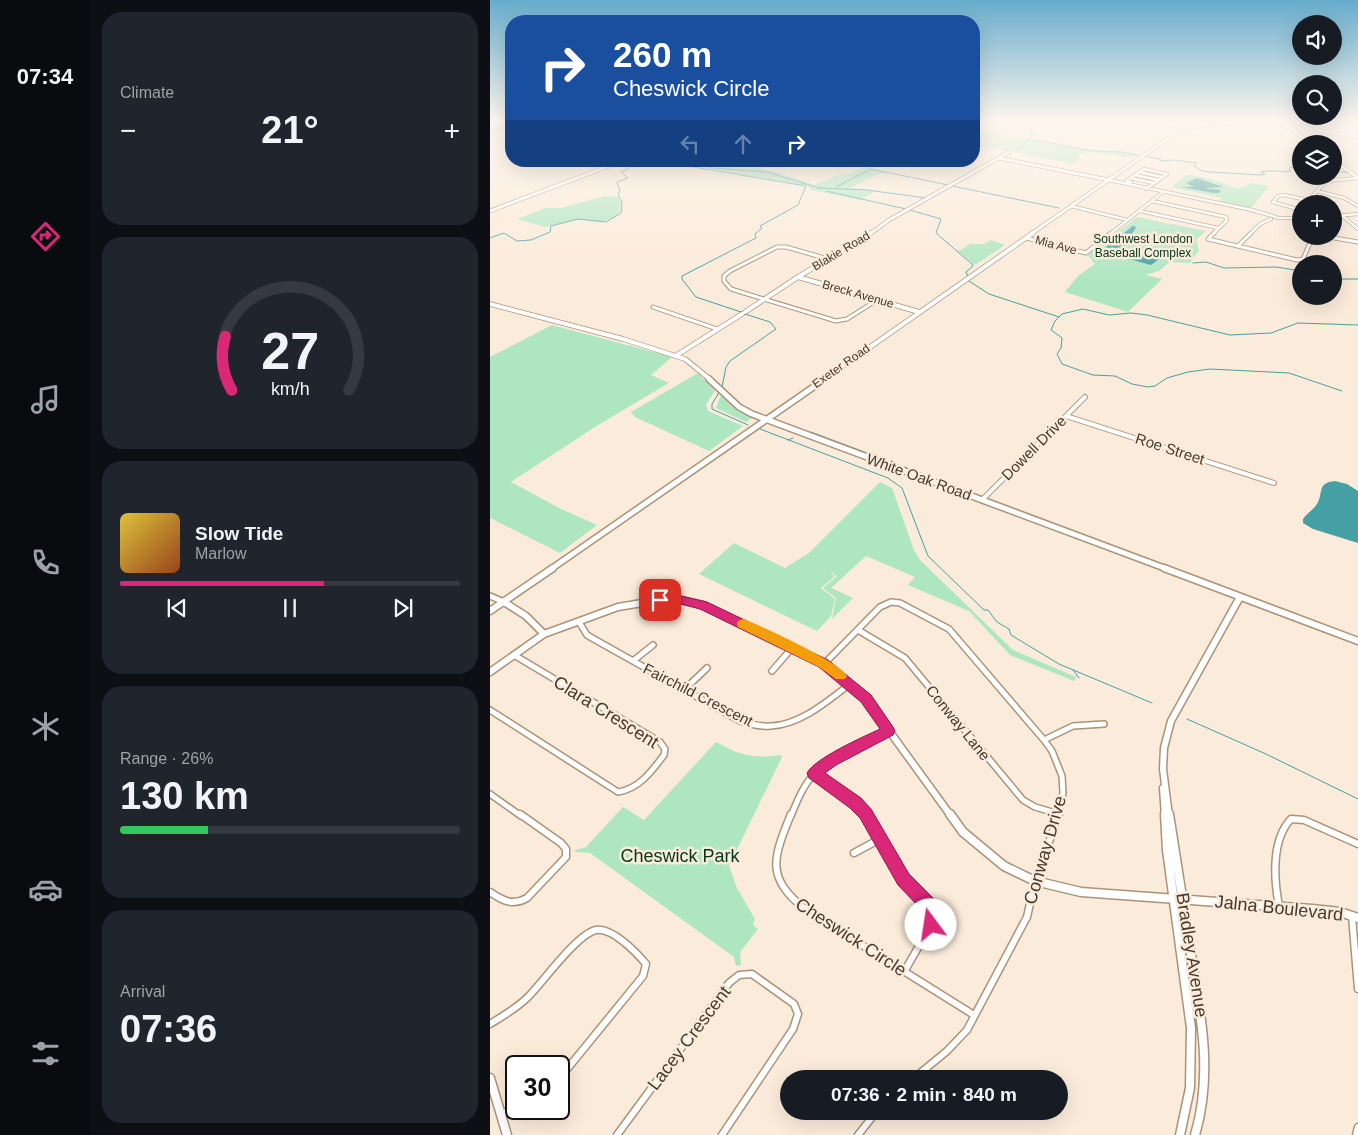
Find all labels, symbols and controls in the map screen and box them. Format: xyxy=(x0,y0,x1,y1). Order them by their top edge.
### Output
map controls xyxy=(1292,15,1342,305)
button: sound xyxy=(1292,15,1342,65)
icon: right xyxy=(530,35,595,100)
text: 260 m xyxy=(613,35,712,74)
text: 07:34 xyxy=(17,64,73,89)
button: search xyxy=(1292,75,1342,125)
text: Cheswick Circle xyxy=(613,76,769,101)
text: Climate xyxy=(120,84,174,101)
text: 21° xyxy=(261,109,319,151)
text: − xyxy=(120,115,136,146)
text: + xyxy=(444,115,460,146)
icon: left xyxy=(676,130,704,158)
icon: ahead xyxy=(729,130,757,158)
icon: right xyxy=(782,130,810,158)
button: layers xyxy=(1292,135,1342,185)
button: + xyxy=(1292,195,1342,245)
icon: directions xyxy=(28,219,63,254)
street label: Blakie Road xyxy=(810,228,872,274)
park label: Southwest London Baseball Complex xyxy=(1093,232,1193,260)
street label: Mia Ave xyxy=(1034,233,1079,257)
button: − xyxy=(1292,255,1342,305)
street label: Breck Avenue xyxy=(821,277,896,311)
text: 27 xyxy=(261,322,319,380)
street label: Exeter Road xyxy=(810,341,872,391)
text: km/h xyxy=(271,379,309,399)
icon: music xyxy=(28,382,63,417)
street label: Dowell Drive xyxy=(998,412,1069,483)
street label: Roe Street xyxy=(1133,429,1208,468)
street label: White Oak Road xyxy=(865,450,974,503)
text: Slow Tide xyxy=(195,523,283,544)
icon: phone xyxy=(28,545,63,580)
text: Marlow xyxy=(195,545,247,562)
pin xyxy=(639,579,681,621)
icon: arrive xyxy=(646,586,674,614)
icon: previous xyxy=(163,594,191,622)
icon: pause xyxy=(276,594,304,622)
icon: next xyxy=(389,594,417,622)
street label: Fairchild Crescent xyxy=(641,660,757,730)
street label: Clara Crescent xyxy=(550,672,662,752)
street label: Conway Lane xyxy=(923,682,994,764)
icon: climate xyxy=(28,709,63,744)
text: Range · 26% xyxy=(120,750,213,767)
text: 130 km xyxy=(120,775,249,817)
street label: Conway Drive xyxy=(1020,793,1070,907)
park label: Cheswick Park xyxy=(620,846,741,866)
icon: car xyxy=(28,872,63,907)
street label: Bradley Avenue xyxy=(1172,891,1212,1019)
street label: Jalna Boulevard xyxy=(1214,891,1344,925)
street label: Cheswick Circle xyxy=(792,894,910,980)
position arrow xyxy=(904,898,956,950)
street label: Lacey Crescent xyxy=(643,982,735,1094)
text: Arrival xyxy=(120,983,165,1000)
text: 07:36 xyxy=(120,1008,217,1050)
icon: filters xyxy=(28,1036,63,1071)
speed limit sign: 30 xyxy=(505,1055,570,1120)
text: 07:36 · 2 min · 840 m xyxy=(831,1084,1017,1105)

